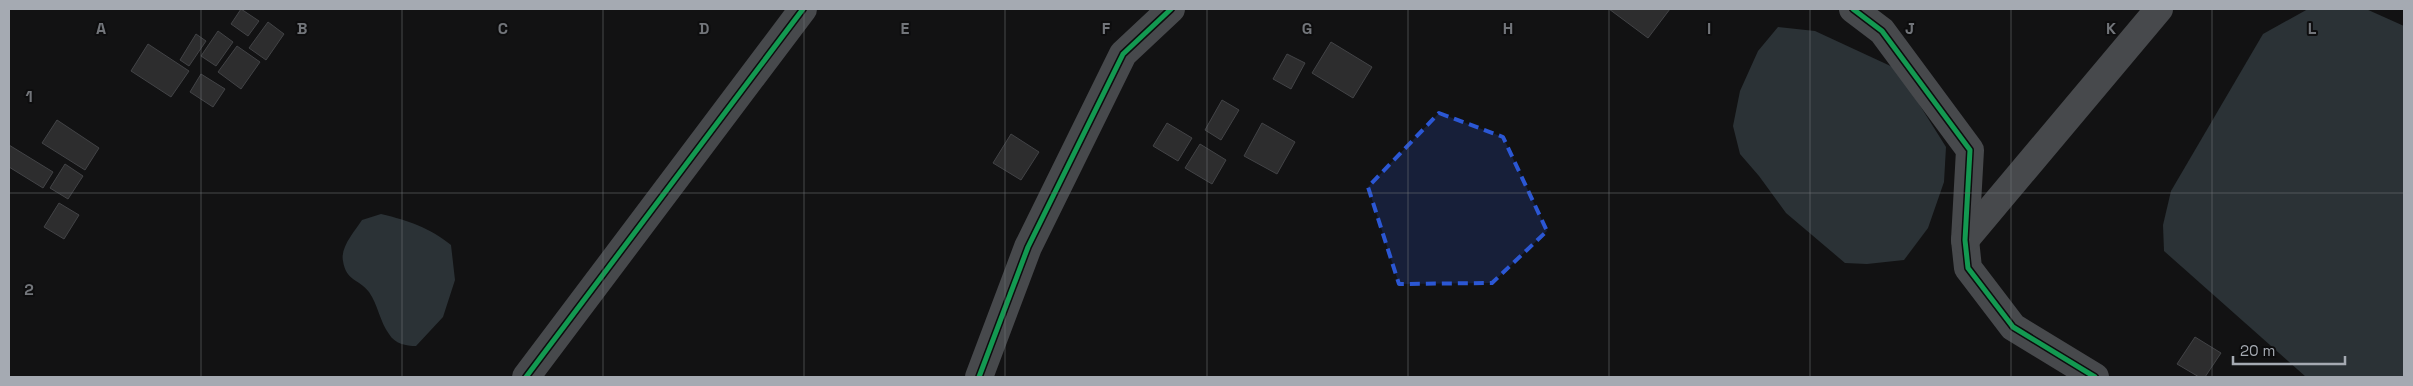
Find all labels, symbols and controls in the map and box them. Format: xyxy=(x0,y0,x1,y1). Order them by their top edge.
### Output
text: A xyxy=(96,18,106,39)
text: B xyxy=(297,18,307,39)
text: C xyxy=(498,18,508,39)
text: D xyxy=(699,18,709,39)
text: E xyxy=(901,18,910,39)
text: F xyxy=(1102,18,1111,39)
text: G xyxy=(1302,18,1312,39)
text: H xyxy=(1503,18,1513,39)
text: I xyxy=(1707,18,1711,39)
text: J xyxy=(1905,18,1915,39)
text: K xyxy=(2106,18,2116,39)
text: L xyxy=(2308,18,2317,39)
text: 1 xyxy=(25,86,33,107)
text: 2 xyxy=(24,279,34,300)
scale bar xyxy=(2233,334,2346,366)
text: 20 m xyxy=(2240,341,2275,360)

